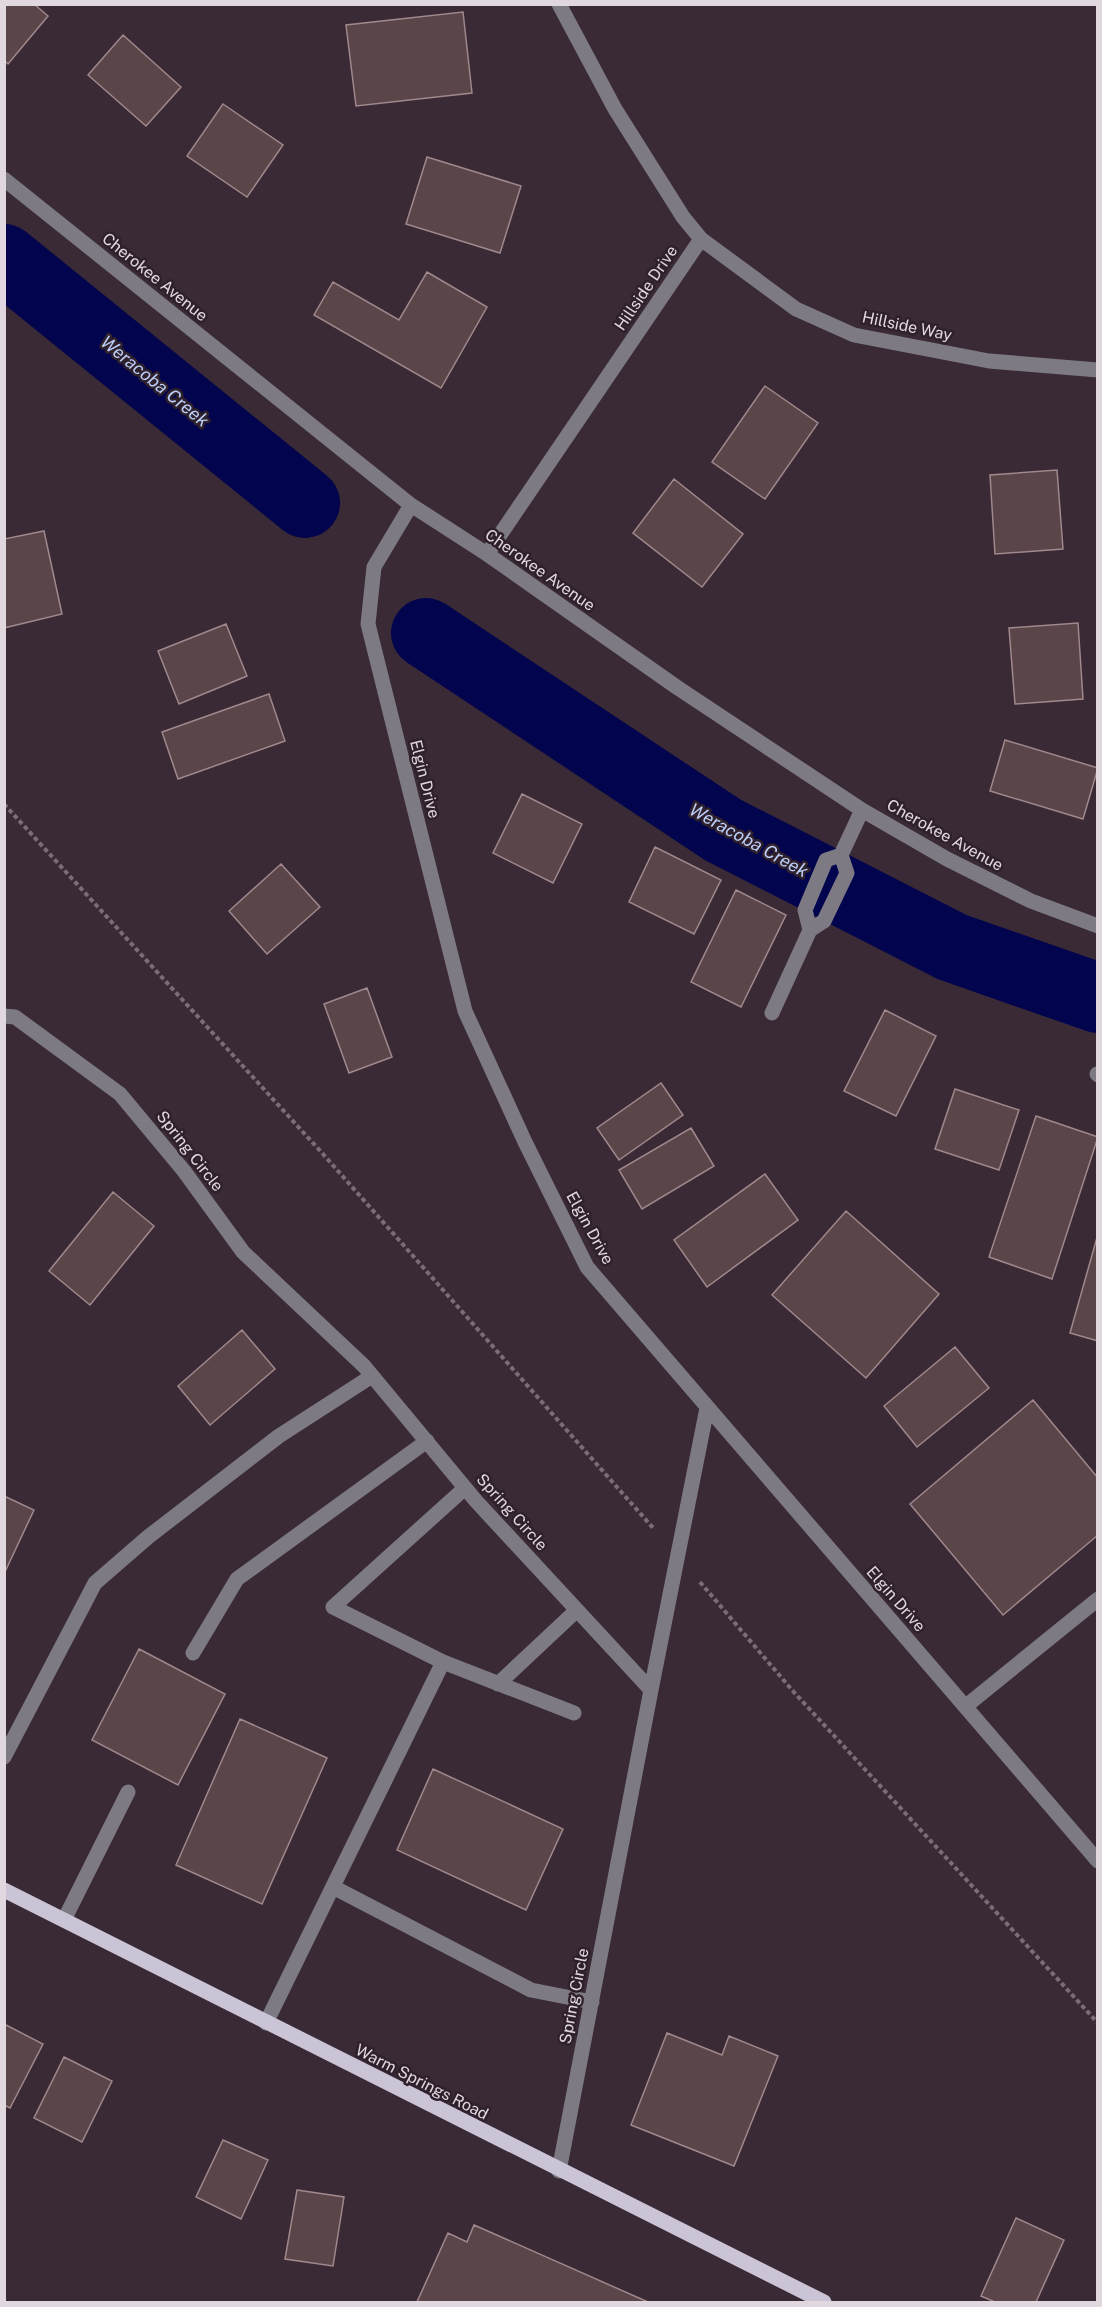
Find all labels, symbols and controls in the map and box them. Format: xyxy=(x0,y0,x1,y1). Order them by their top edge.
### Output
street label: Cherokee Avenue xyxy=(99,229,211,325)
street label: Hillside Drive xyxy=(611,242,681,334)
street label: Hillside Way xyxy=(860,307,954,345)
water label: Weracoba Creek xyxy=(97,331,213,431)
street label: Cherokee Avenue xyxy=(481,525,599,615)
street label: Elgin Drive xyxy=(406,738,444,820)
street label: Cherokee Avenue xyxy=(884,795,1006,875)
water label: Weracoba Creek xyxy=(686,799,812,881)
street label: Spring Circle xyxy=(153,1107,227,1195)
street label: Elgin Drive xyxy=(562,1188,618,1268)
street label: Spring Circle xyxy=(472,1470,552,1554)
street label: Elgin Drive xyxy=(863,1563,929,1635)
street label: Spring Circle xyxy=(555,1947,593,2045)
street label: Warm Springs Road xyxy=(352,2040,492,2124)

